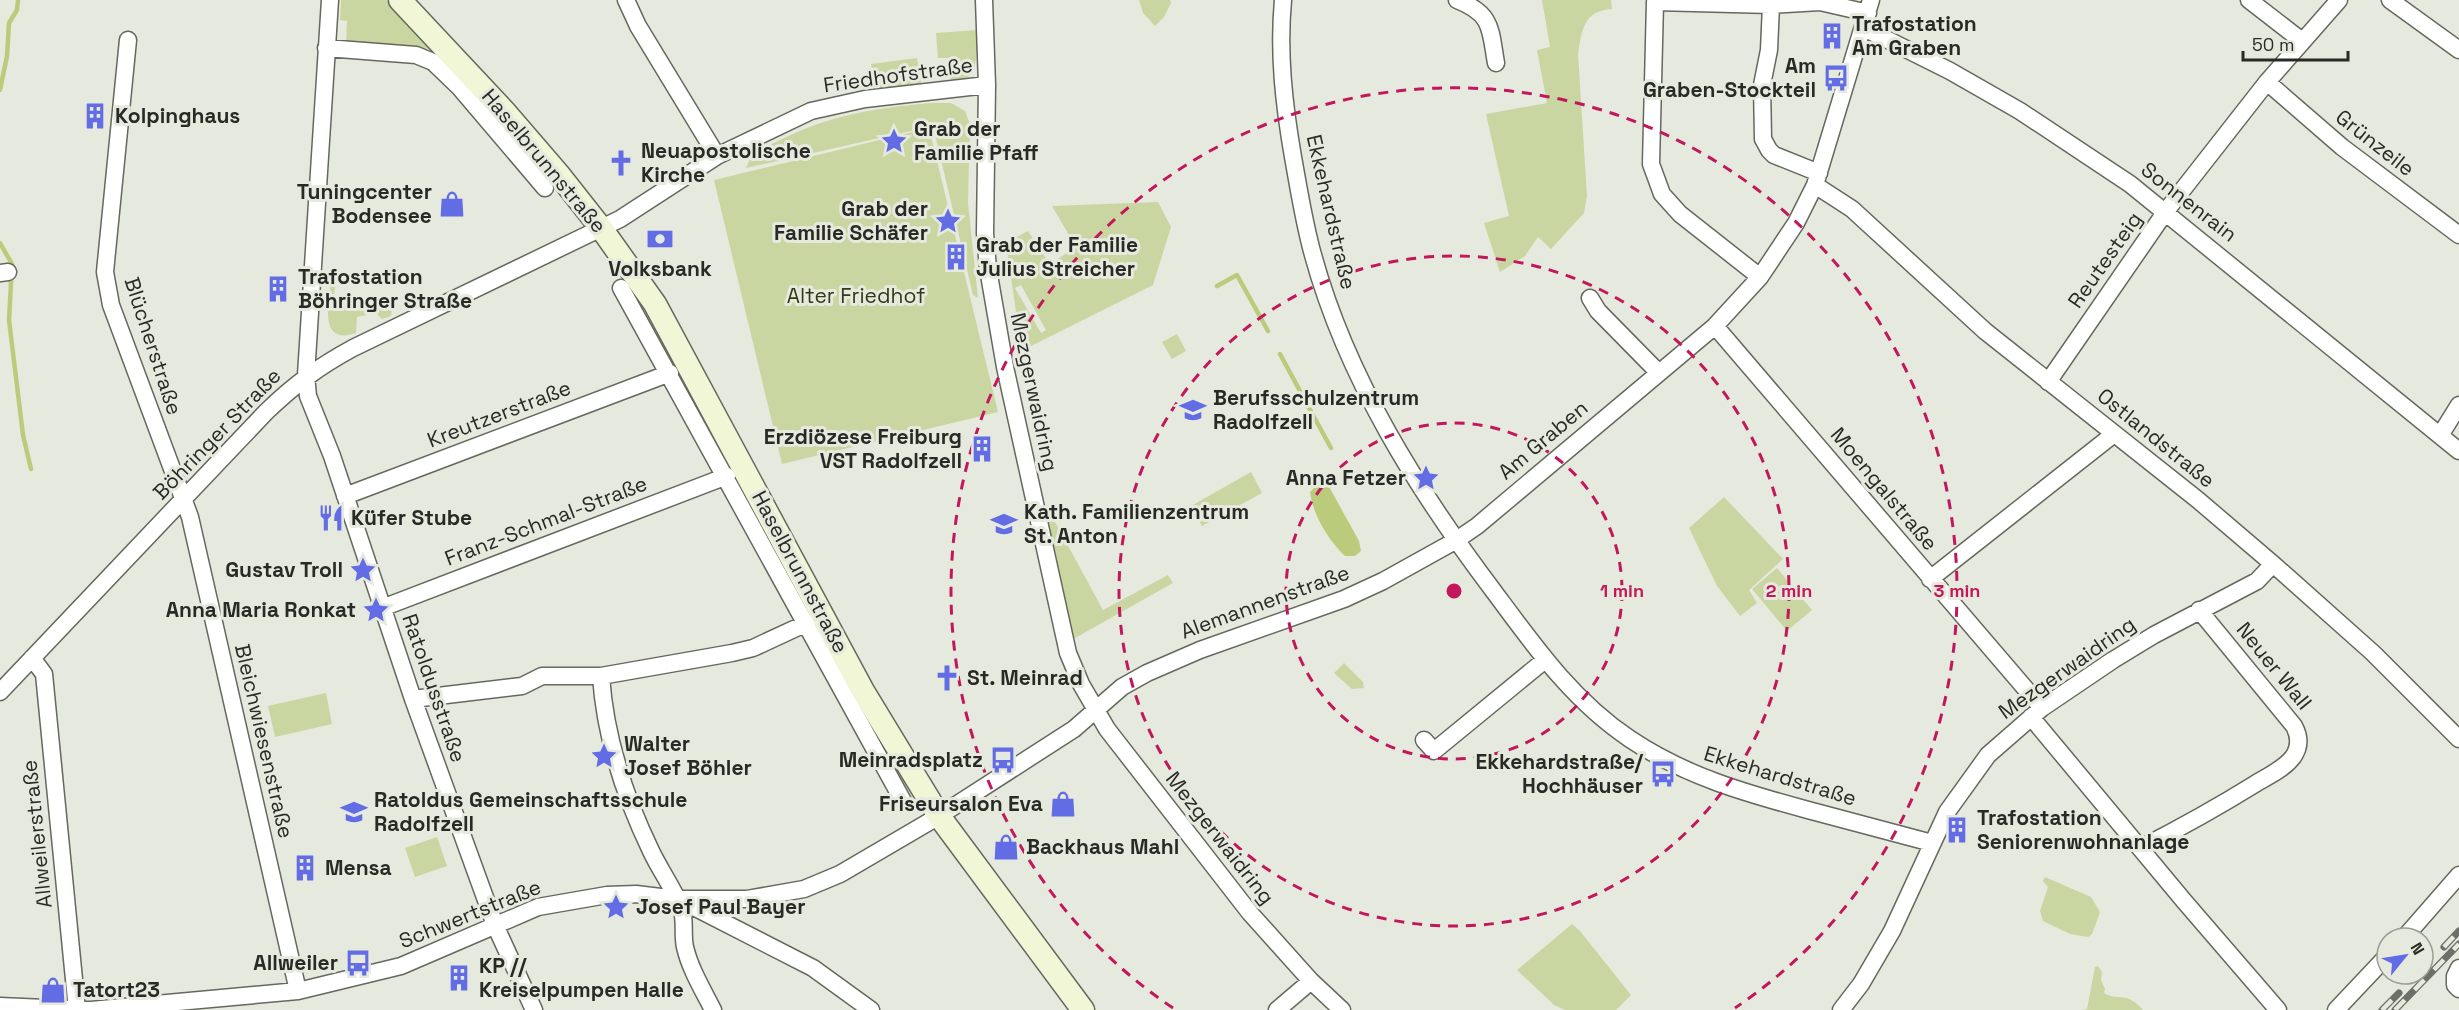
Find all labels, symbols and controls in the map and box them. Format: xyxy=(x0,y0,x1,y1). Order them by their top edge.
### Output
place label: Trafostation Am Graben xyxy=(1852,10,1977,61)
building icon: Trafostation Am Graben xyxy=(1817,21,1847,51)
scale bar xyxy=(2243,24,2348,62)
text: 50 m xyxy=(2252,33,2294,56)
street label: Friedhofstraße xyxy=(821,51,974,98)
place label: Am Graben-Stockteil xyxy=(1643,52,1816,103)
bus stop icon: Am Graben-Stockteil xyxy=(1821,63,1851,93)
street label: Haselbrunnstraße xyxy=(476,83,613,238)
building icon: Kolpinghaus xyxy=(80,101,110,131)
place label: Kolpinghaus xyxy=(115,102,240,129)
street label: Grünzeile xyxy=(2330,103,2420,182)
place label: Grab der Familie Pfaff xyxy=(914,115,1038,166)
place icon: Grab der Familie Pfaff xyxy=(879,126,909,156)
street label: Ekkehardstraße xyxy=(1301,132,1362,292)
place label: Neuapostolische Kirche xyxy=(641,137,811,188)
church icon: Neuapostolische Kirche xyxy=(606,148,636,178)
street label: Sonnenrain xyxy=(2136,156,2243,248)
place label: Tuningcenter Bodensee xyxy=(297,178,432,229)
shop icon: Tuningcenter Bodensee xyxy=(437,189,467,219)
place label: Grab der Familie Schäfer xyxy=(774,195,928,246)
place icon: Grab der Familie Schäfer xyxy=(933,206,963,236)
street label: Reutesteig xyxy=(2062,206,2148,313)
bank icon: Volksbank xyxy=(645,224,675,254)
place label: Grab der Familie Julius Streicher xyxy=(976,231,1138,282)
building icon: Grab der Familie Julius Streicher xyxy=(941,242,971,272)
place label: Volksbank xyxy=(608,255,712,282)
place label: Trafostation Böhringer Straße xyxy=(298,263,472,314)
street label: Blücherstraße xyxy=(119,274,188,418)
building icon: Trafostation Böhringer Straße xyxy=(263,274,293,304)
park label: Alter Friedhof xyxy=(787,282,925,309)
street label: Mezgerwaidring xyxy=(1005,310,1064,474)
street label: Böhringer Straße xyxy=(147,362,286,505)
street label: Kreutzerstraße xyxy=(423,374,574,453)
street label: Ostlandstraße xyxy=(2092,382,2221,493)
place label: Berufsschulzentrum Radolfzell xyxy=(1213,384,1419,435)
street label: Am Graben xyxy=(1492,394,1593,485)
school or university icon: Berufsschulzentrum Radolfzell xyxy=(1178,395,1208,425)
street label: Moengalstraße xyxy=(1825,421,1944,556)
place label: Erzdiözese Freiburg VST Radolfzell xyxy=(764,423,962,474)
building icon: Erzdiözese Freiburg VST Radolfzell xyxy=(967,434,997,464)
place icon: Anna Fetzer xyxy=(1411,463,1441,493)
place label: Anna Fetzer xyxy=(1286,464,1406,491)
street label: Franz-Schmal-Straße xyxy=(441,469,651,572)
street label: Haselbrunnstraße xyxy=(746,486,855,658)
place label: Kath. Familienzentrum St. Anton xyxy=(1024,498,1249,549)
restaurant icon: Küfer Stube xyxy=(316,503,346,533)
place label: Küfer Stube xyxy=(351,504,472,531)
school or university icon: Kath. Familienzentrum St. Anton xyxy=(989,509,1019,539)
place icon: Gustav Troll xyxy=(348,555,378,585)
place label: Gustav Troll xyxy=(225,556,343,583)
street label: Alemannenstraße xyxy=(1177,558,1353,645)
text: 1 min xyxy=(1600,579,1644,602)
text: 2 min xyxy=(1766,579,1812,602)
text: 3 min xyxy=(1934,579,1980,602)
centre of rings xyxy=(1444,581,1464,601)
place icon: Anna Maria Ronkat xyxy=(361,595,391,625)
place label: Anna Maria Ronkat xyxy=(166,596,356,623)
street label: Ratoldusstraße xyxy=(396,610,473,766)
street label: Mezgerwaidring xyxy=(1993,610,2141,725)
street label: Neuer Wall xyxy=(2231,616,2318,715)
street label: Bleichwiesenstraße xyxy=(229,641,300,841)
church icon: St. Meinrad xyxy=(932,663,962,693)
place label: St. Meinrad xyxy=(967,664,1083,691)
place label: Walter Josef Böhler xyxy=(624,730,752,781)
street label: Ekkehardstraße xyxy=(1701,740,1860,812)
place icon: Walter Josef Böhler xyxy=(589,741,619,771)
bus stop icon: Meinradsplatz xyxy=(988,745,1018,775)
place label: Meinradsplatz xyxy=(839,746,983,773)
place label: Ekkehardstraße/ Hochhäuser xyxy=(1476,748,1644,799)
street label: Allweilerstraße xyxy=(15,759,58,909)
bus stop icon: Ekkehardstraße/ Hochhäuser xyxy=(1648,759,1678,789)
street label: Mezgerwaidring xyxy=(1160,766,1281,910)
place label: Ratoldus Gemeinschaftsschule Radolfzell xyxy=(374,786,687,837)
shop icon: Friseursalon Eva xyxy=(1048,789,1078,819)
place label: Friseursalon Eva xyxy=(879,790,1043,817)
school or university icon: Ratoldus Gemeinschaftsschule Radolfzell xyxy=(339,797,369,827)
place label: Trafostation Seniorenwohnanlage xyxy=(1977,804,2189,855)
building icon: Trafostation Seniorenwohnanlage xyxy=(1942,815,1972,845)
shop icon: Backhaus Mahl xyxy=(991,832,1021,862)
place label: Backhaus Mahl xyxy=(1026,833,1179,860)
building icon: Mensa xyxy=(290,853,320,883)
place label: Mensa xyxy=(325,854,392,881)
street label: Schwertstraße xyxy=(395,873,545,954)
place icon: Josef Paul Bayer xyxy=(601,892,631,922)
place label: Josef Paul Bayer xyxy=(636,893,805,920)
north arrow xyxy=(2375,926,2435,986)
text: N xyxy=(2406,939,2429,959)
bus stop icon: Allweiler xyxy=(343,948,373,978)
place label: Allweiler xyxy=(253,949,338,976)
place label: KP // Kreiselpumpen Halle xyxy=(479,952,684,1003)
building icon: KP // Kreiselpumpen Halle xyxy=(444,963,474,993)
shop icon: Tatort23 xyxy=(38,975,68,1005)
place label: Tatort23 xyxy=(73,976,160,1003)

